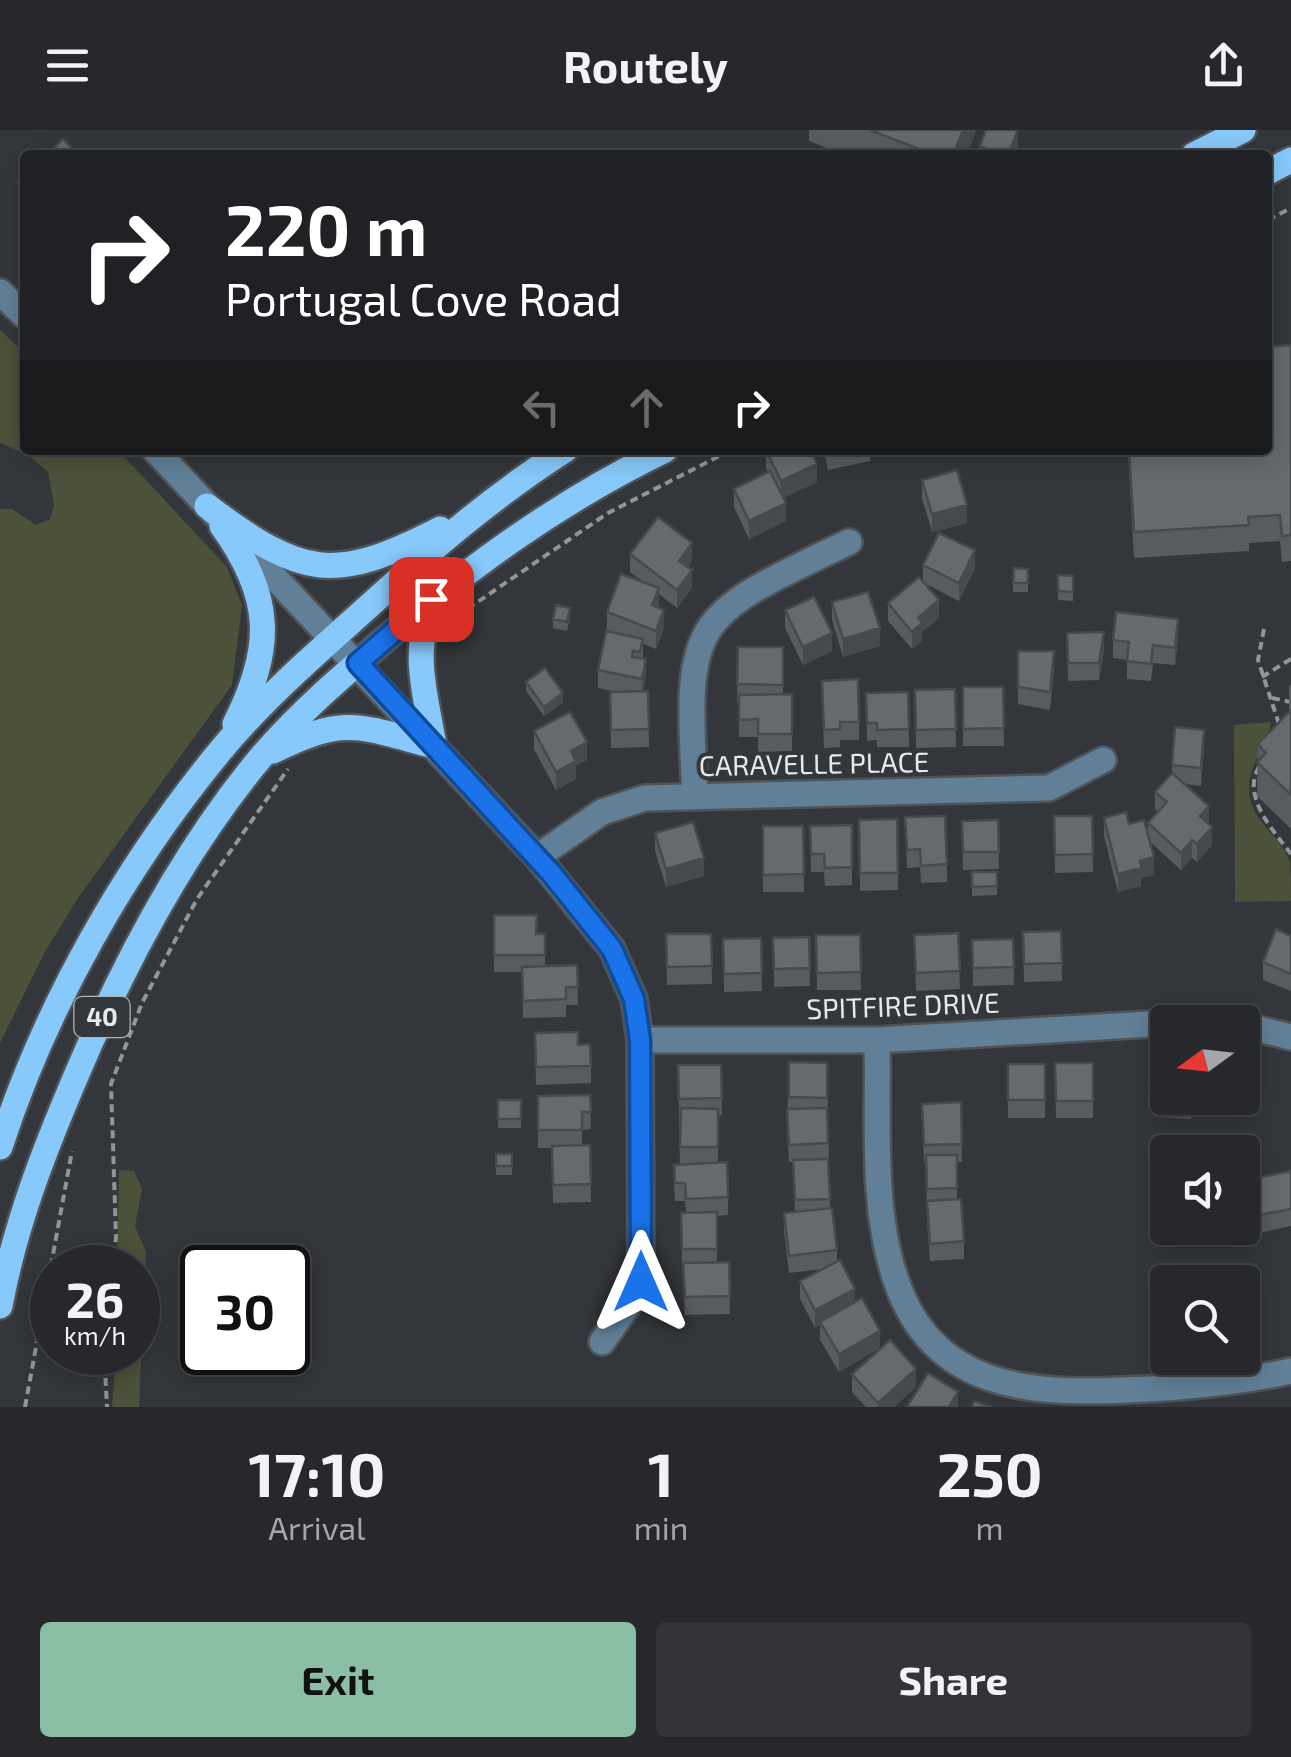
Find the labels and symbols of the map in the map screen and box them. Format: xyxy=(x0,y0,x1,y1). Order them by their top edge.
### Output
pin xyxy=(389,557,474,642)
street label: CARAVELLE PLACE xyxy=(698,744,929,782)
street label: SPITFIRE DRIVE xyxy=(806,985,1000,1025)
road number: 40 xyxy=(74,997,130,1037)
north arrow xyxy=(1150,1005,1260,1115)
position arrow xyxy=(589,1230,693,1334)
speed limit sign: 30 xyxy=(180,1245,310,1375)

